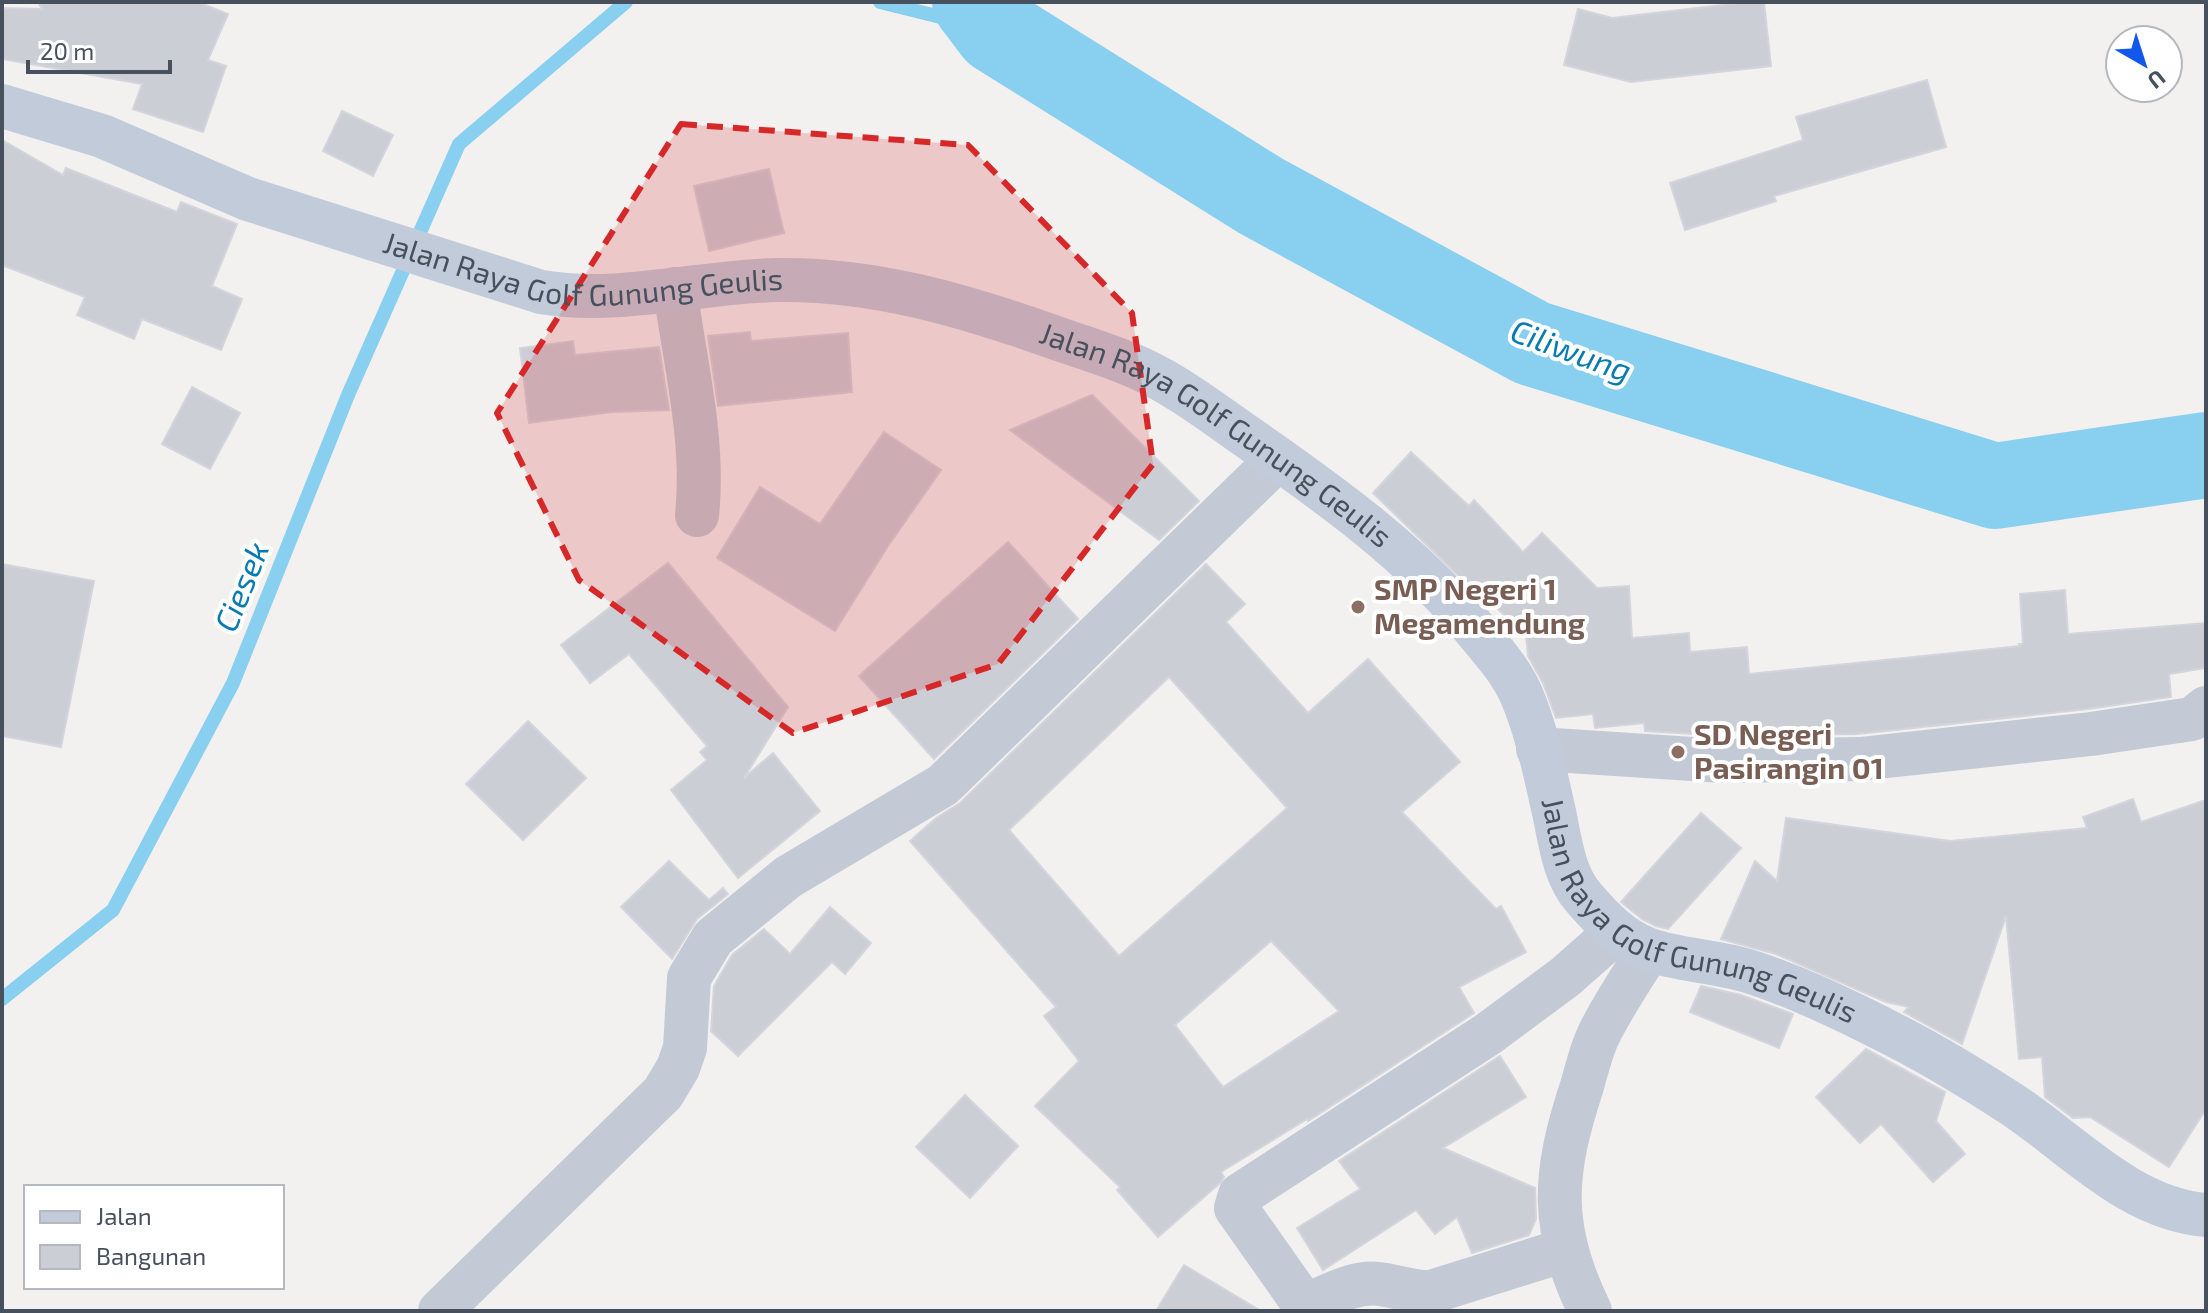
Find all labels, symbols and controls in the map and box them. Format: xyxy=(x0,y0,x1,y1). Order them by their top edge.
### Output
scale bar xyxy=(28,24,170,74)
north arrow xyxy=(2104,24,2184,104)
text: 20 m xyxy=(40,36,94,65)
text: U xyxy=(2143,65,2171,95)
street label: Jalan Raya Golf Gunung Geulis xyxy=(379,223,783,312)
water label: Ciliwung xyxy=(1506,310,1637,389)
street label: Jalan Raya Golf Gunung Geulis xyxy=(1036,314,1400,554)
water label: Ciesek xyxy=(205,536,275,637)
place label: SMP Negeri 1 Megamendung xyxy=(1374,570,1586,640)
marker: SMP Negeri 1 Megamendung xyxy=(1349,598,1367,616)
place label: SD Negeri Pasirangin 01 xyxy=(1694,715,1884,785)
marker: SD Negeri Pasirangin 01 xyxy=(1669,743,1687,761)
street label: Jalan Raya Golf Gunung Geulis xyxy=(1535,794,1864,1030)
legend xyxy=(24,1185,284,1289)
text: Jalan xyxy=(96,1201,152,1230)
text: Bangunan xyxy=(96,1241,206,1270)

